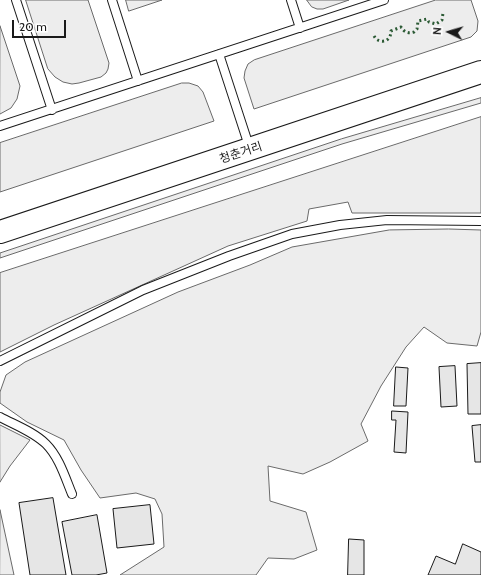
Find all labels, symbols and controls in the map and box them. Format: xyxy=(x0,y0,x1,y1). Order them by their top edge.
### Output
scale bar xyxy=(14,12,68,38)
north arrow xyxy=(429,12,469,52)
text: 20 m xyxy=(19,19,47,34)
text: N xyxy=(430,26,444,35)
street label: 청춘거리 xyxy=(218,139,264,167)

